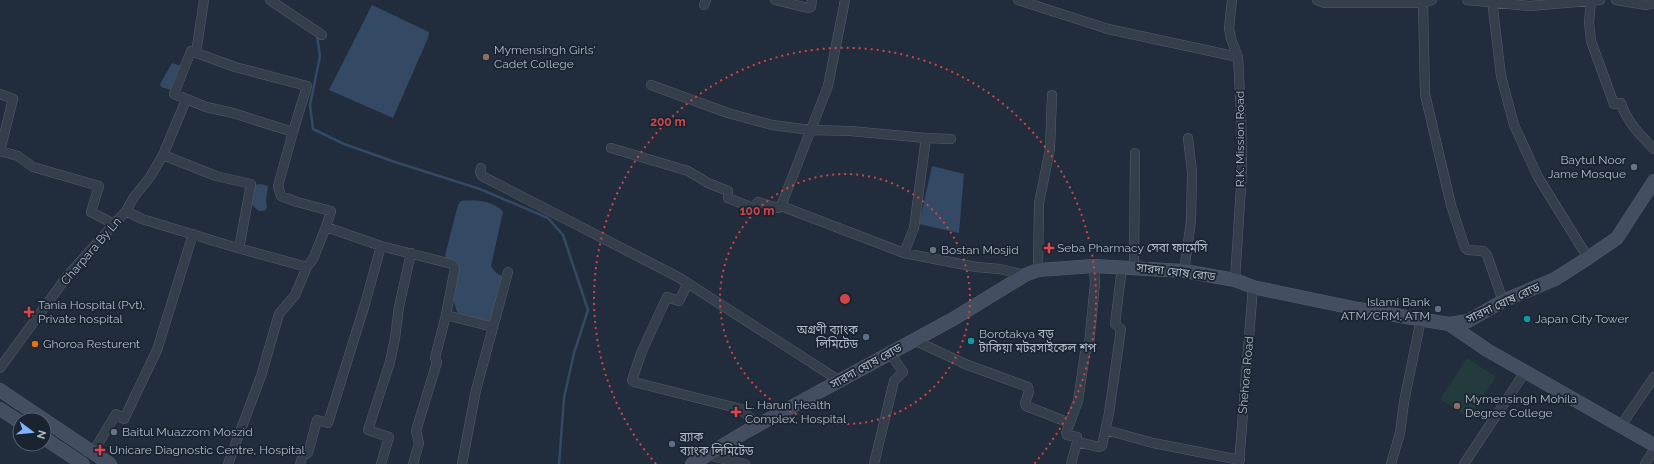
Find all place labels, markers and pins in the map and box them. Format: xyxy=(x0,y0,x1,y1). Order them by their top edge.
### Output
place label: Mymensingh Girls' Cadet College xyxy=(494,43,596,71)
marker: Mymensingh Girls' Cadet College xyxy=(481,52,491,62)
place label: Baytul Noor Jame Mosque xyxy=(1548,153,1627,181)
marker: Baytul Noor Jame Mosque xyxy=(1629,162,1639,172)
place label: Seba Pharmacy সেবা ফার্মেসি xyxy=(1057,240,1208,255)
place label: Bostan Mosjid xyxy=(941,243,1019,257)
marker: Seba Pharmacy সেবা ফার্মেসি xyxy=(1044,243,1054,253)
marker: Bostan Mosjid xyxy=(928,245,938,255)
centre of rings xyxy=(838,292,852,306)
place label: Islami Bank ATM/CRM, ATM xyxy=(1341,295,1431,323)
place label: Tania Hospital (Pvt), Private hospital xyxy=(38,298,145,326)
marker: Islami Bank ATM/CRM, ATM xyxy=(1433,304,1443,314)
marker: Tania Hospital (Pvt), Private hospital xyxy=(23,306,35,318)
place label: Japan City Tower xyxy=(1535,312,1629,326)
marker: Japan City Tower xyxy=(1522,314,1532,324)
place label: অগ্রণী ব্যাংক লিমিটেড xyxy=(796,322,858,351)
place label: Borotakya বড় টাকিয়া মটরসাইকেল শপ xyxy=(978,327,1097,355)
marker: অগ্রণী ব্যাংক লিমিটেড xyxy=(861,332,871,342)
marker: Borotakya বড় টাকিয়া মটরসাইকেল শপ xyxy=(966,336,976,346)
place label: Ghoroa Resturent xyxy=(43,337,140,351)
marker: Ghoroa Resturent xyxy=(30,339,40,349)
place label: Mymensingh Mohila Degree College xyxy=(1465,392,1577,420)
place label: L. Harun Health Complex, Hospital xyxy=(745,398,847,426)
marker: Mymensingh Mohila Degree College xyxy=(1452,401,1462,411)
marker: L. Harun Health Complex, Hospital xyxy=(730,406,742,418)
place label: Baitul Muazzom Moszid xyxy=(122,425,253,439)
marker: Baitul Muazzom Moszid xyxy=(109,427,119,437)
place label: ব্র্যাক ব্যাংক লিমিটেড xyxy=(679,430,754,458)
marker: ব্র্যাক ব্যাংক লিমিটেড xyxy=(667,439,677,449)
place label: Unicare Diagnostic Centre, Hospital xyxy=(109,443,306,457)
marker: Unicare Diagnostic Centre, Hospital xyxy=(94,444,106,456)

